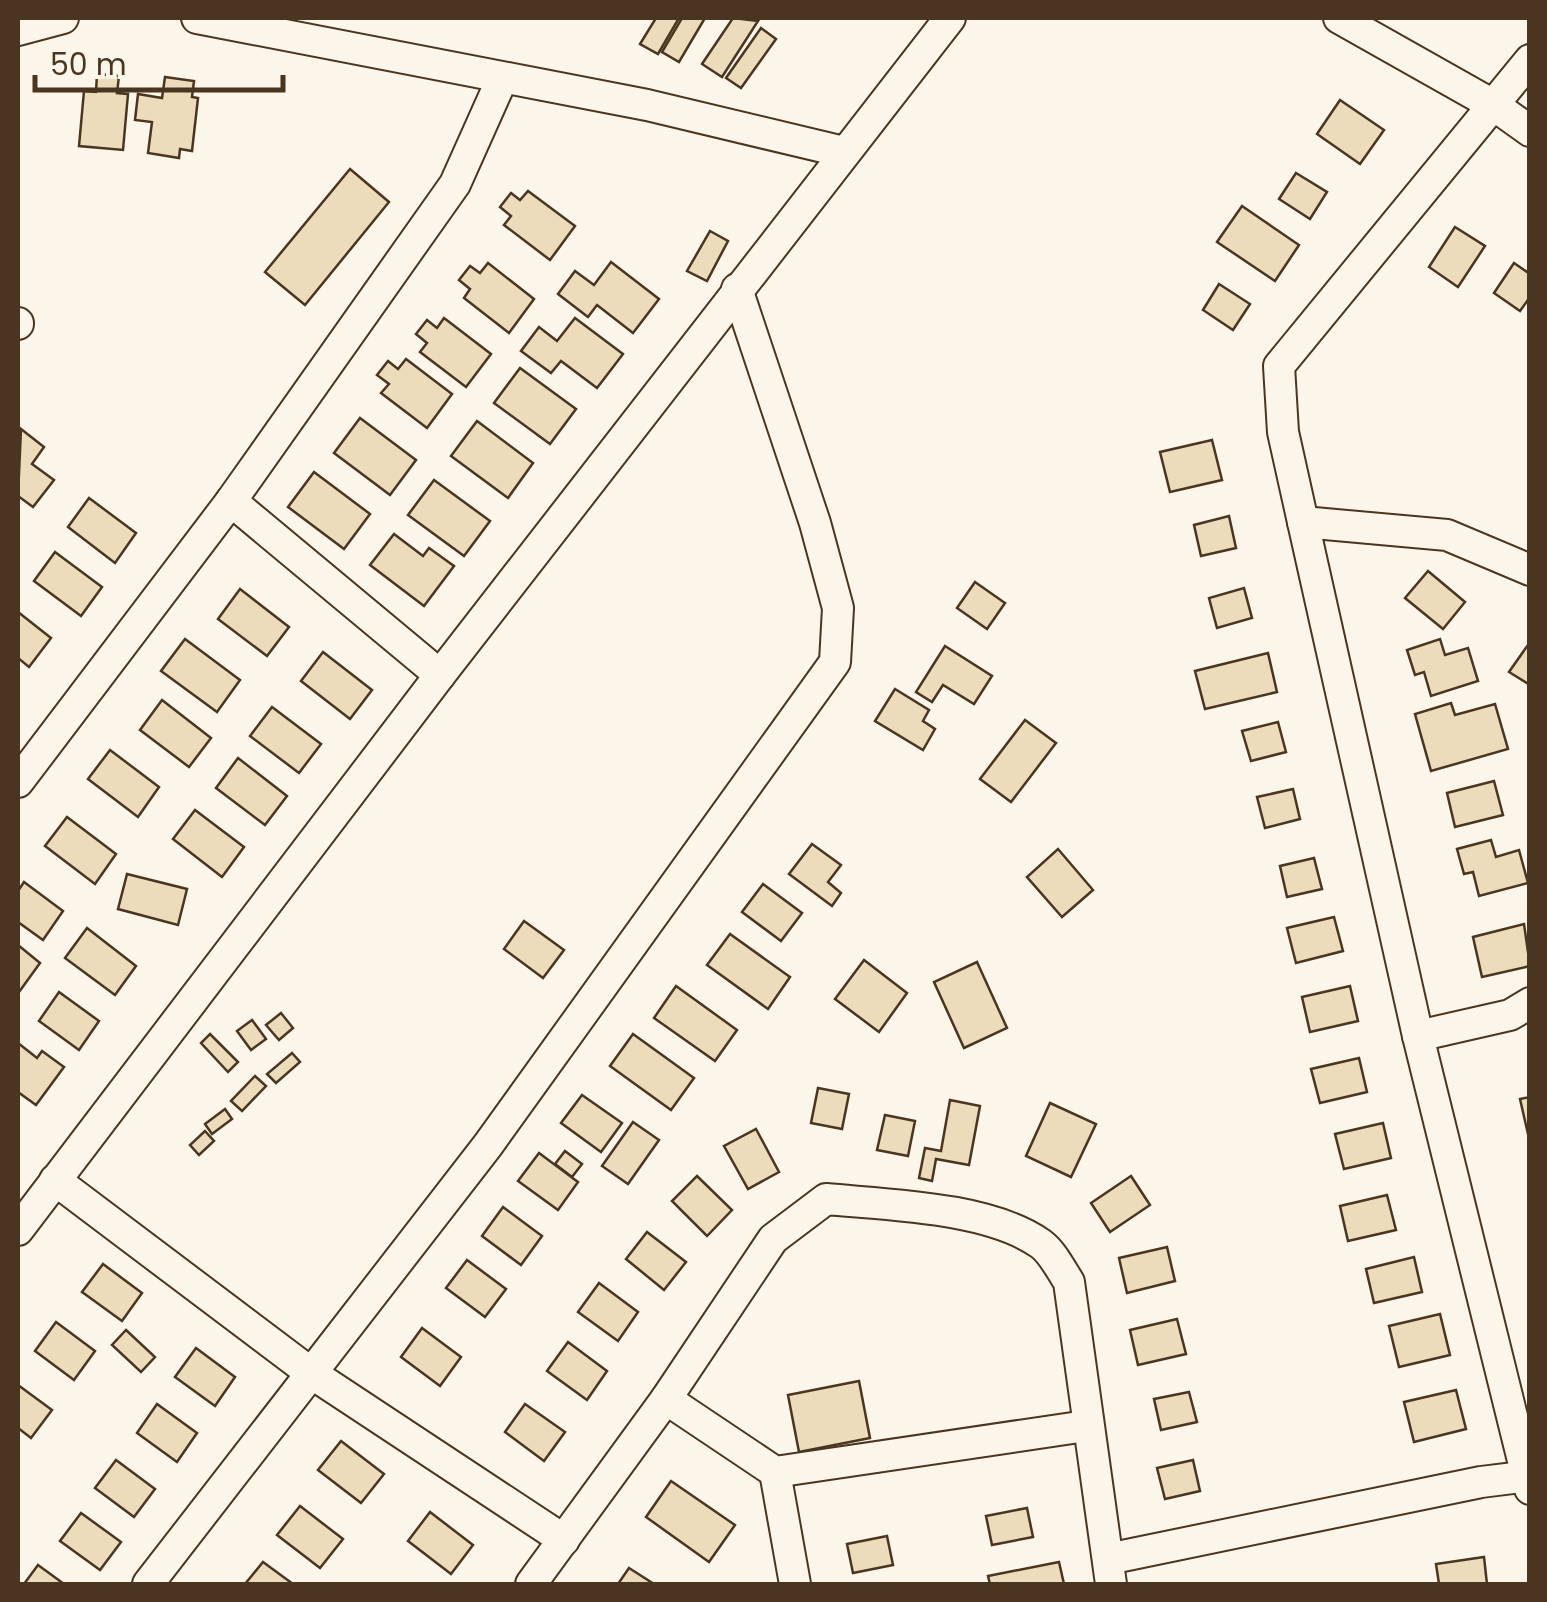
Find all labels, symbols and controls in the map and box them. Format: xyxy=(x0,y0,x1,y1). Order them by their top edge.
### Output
scale bar xyxy=(35,30,282,92)
text: 50 m xyxy=(50,43,127,86)

